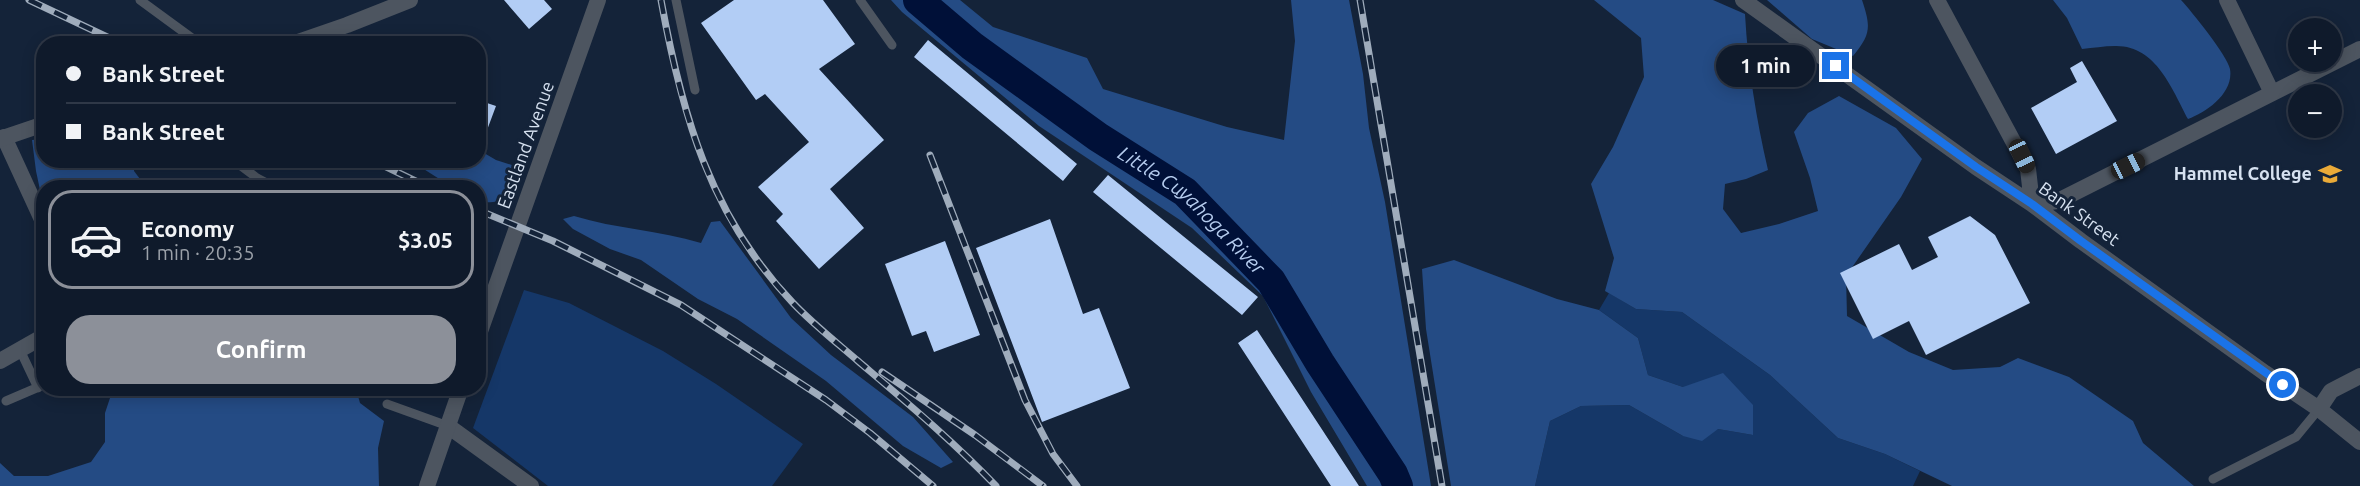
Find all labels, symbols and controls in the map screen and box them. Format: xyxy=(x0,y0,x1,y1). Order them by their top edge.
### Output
map controls xyxy=(2288,18,2342,138)
button: + xyxy=(2288,18,2342,72)
callout: 1 min xyxy=(1716,45,1815,87)
route end xyxy=(1822,52,1849,79)
text: 1 min xyxy=(1740,54,1791,77)
text: Bank Street xyxy=(102,61,225,86)
street label: Eastland Avenue xyxy=(493,78,557,211)
button: − xyxy=(2288,84,2342,138)
text: Bank Street xyxy=(102,119,225,144)
car xyxy=(2006,136,2038,176)
water label: Little Cuyahoga River xyxy=(1114,141,1271,280)
car xyxy=(2108,150,2148,182)
school or university icon: Hammel College xyxy=(2317,161,2343,187)
place label: Hammel College xyxy=(2174,163,2312,183)
street label: Bank Street xyxy=(2036,177,2124,249)
icon: car xyxy=(69,213,123,267)
text: Economy xyxy=(141,216,234,241)
text: $3.05 xyxy=(398,227,453,252)
text: 1 min · 20:35 xyxy=(141,241,255,264)
button: Confirm xyxy=(66,315,456,384)
route start xyxy=(2269,371,2296,398)

